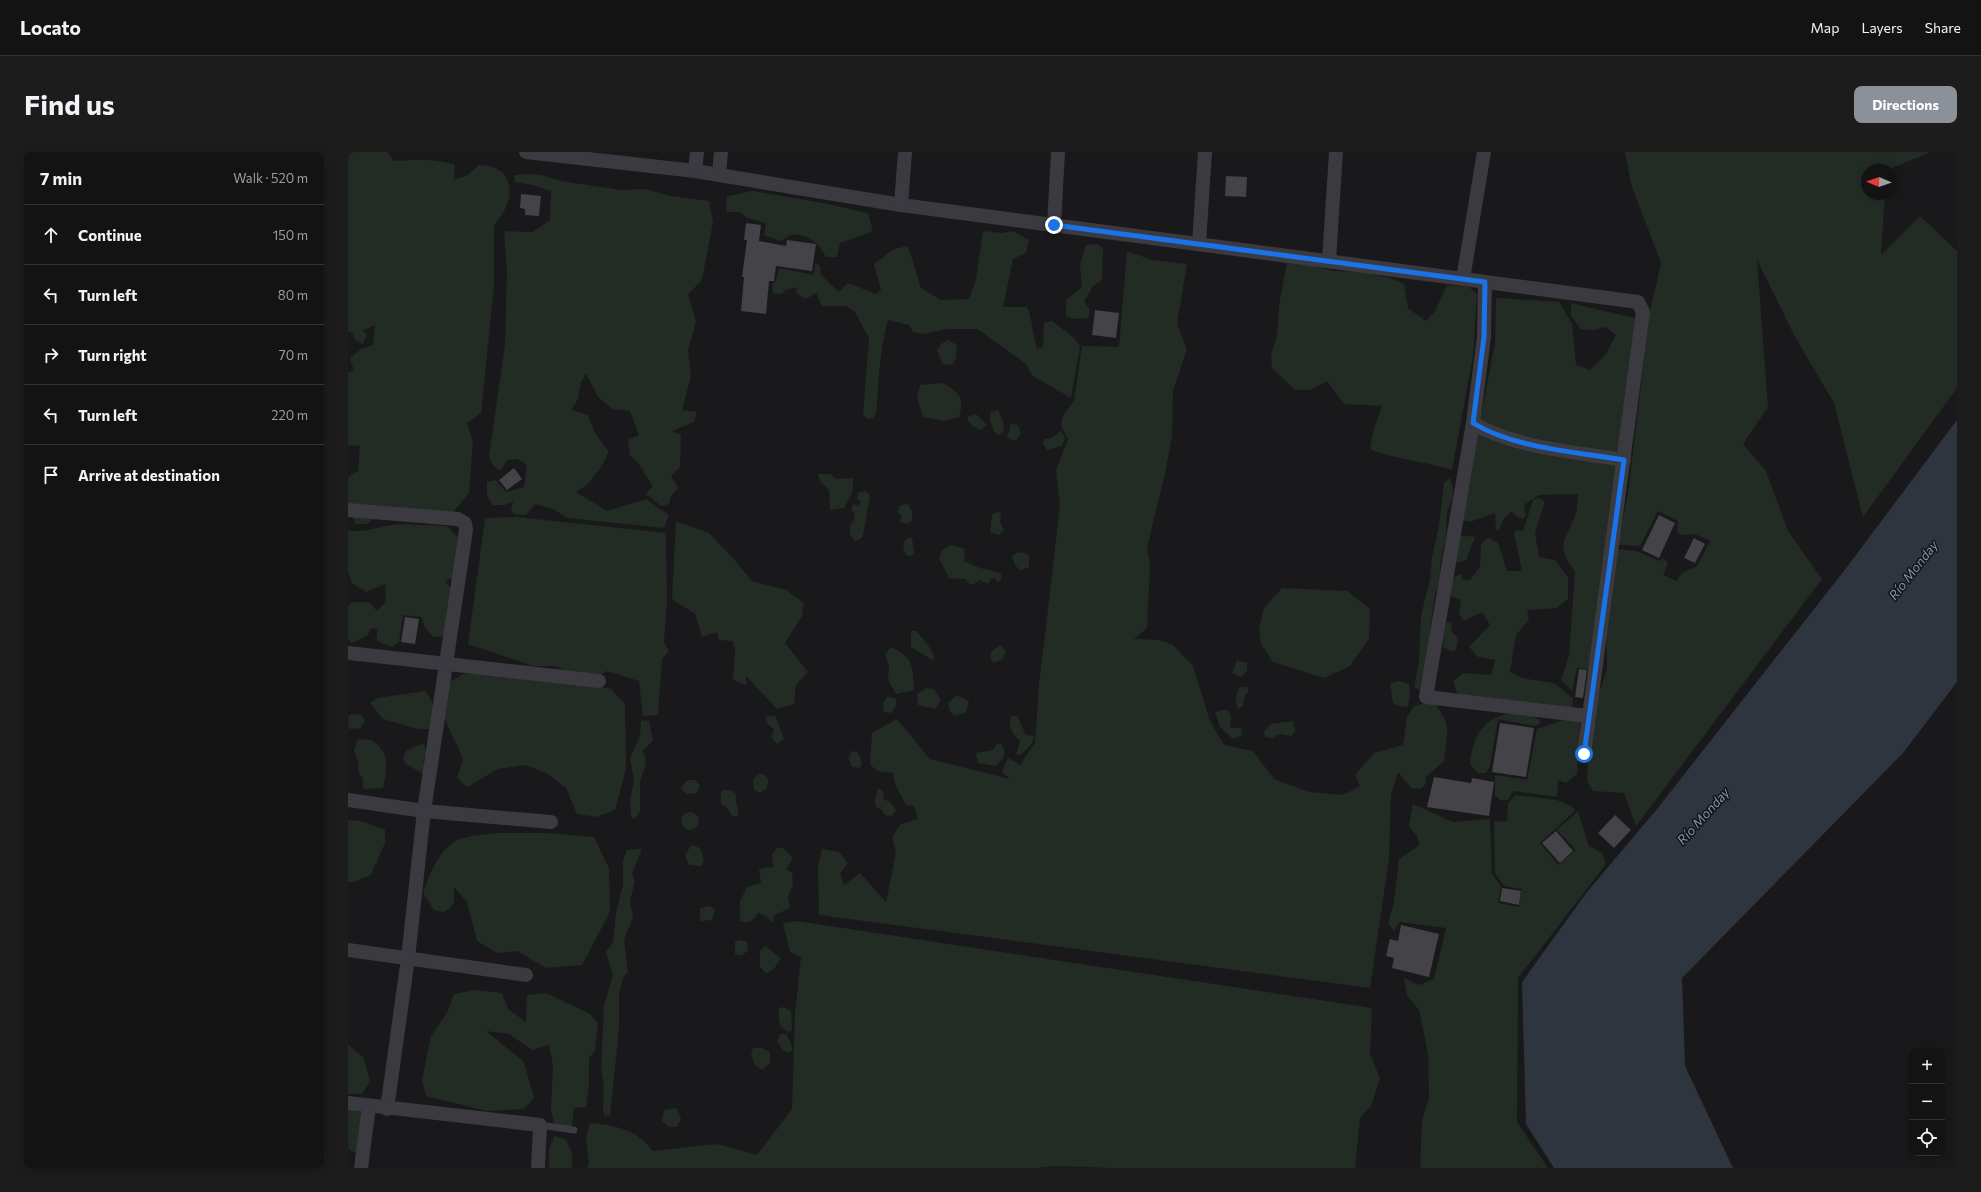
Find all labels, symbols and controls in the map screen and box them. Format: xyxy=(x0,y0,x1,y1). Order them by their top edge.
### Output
text: Locato xyxy=(20,16,81,39)
text: Map xyxy=(1811,19,1839,36)
text: Layers xyxy=(1861,19,1903,36)
text: Share xyxy=(1925,19,1961,36)
button: Directions xyxy=(1854,86,1957,123)
text: Find us xyxy=(24,87,115,121)
north arrow xyxy=(1861,164,1897,200)
text: 7 min xyxy=(40,168,82,189)
text: Walk · 520 m xyxy=(233,170,308,186)
route end xyxy=(1045,216,1063,234)
icon: ahead xyxy=(40,224,62,246)
text: Continue xyxy=(78,226,142,244)
text: 150 m xyxy=(273,227,308,243)
icon: left xyxy=(40,284,62,306)
text: Turn left xyxy=(78,286,137,304)
text: 80 m xyxy=(278,287,308,303)
icon: right xyxy=(40,344,62,366)
text: Turn right xyxy=(78,346,147,364)
text: 70 m xyxy=(279,347,308,363)
icon: left xyxy=(40,404,62,426)
text: Turn left xyxy=(78,406,137,424)
text: 220 m xyxy=(271,407,308,423)
icon: arrive xyxy=(40,464,62,486)
text: Arrive at destination xyxy=(78,466,220,484)
water label: Río Monday xyxy=(1885,536,1942,603)
route start xyxy=(1575,745,1593,763)
water label: Río Monday xyxy=(1673,783,1733,848)
map controls xyxy=(1909,1048,1945,1156)
button: + xyxy=(1909,1048,1945,1084)
button: − xyxy=(1909,1084,1945,1120)
button: locate xyxy=(1909,1120,1945,1156)

